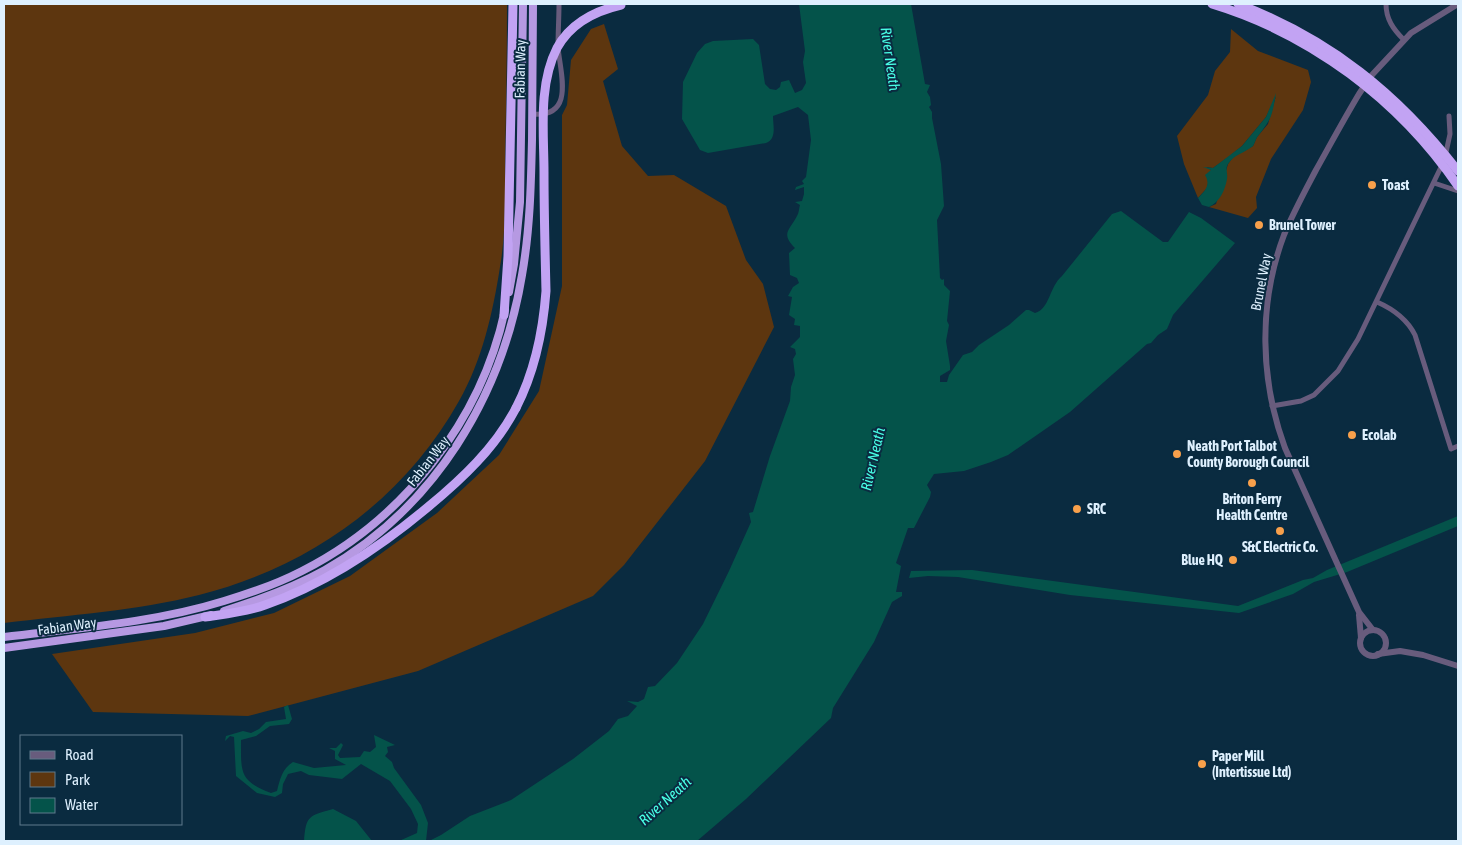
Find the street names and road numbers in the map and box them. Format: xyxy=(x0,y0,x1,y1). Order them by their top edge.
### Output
street label: Fabian Way xyxy=(511,39,529,99)
street label: Brunel Way xyxy=(1248,252,1274,312)
street label: Fabian Way xyxy=(404,433,453,489)
street label: Fabian Way xyxy=(37,614,98,638)

